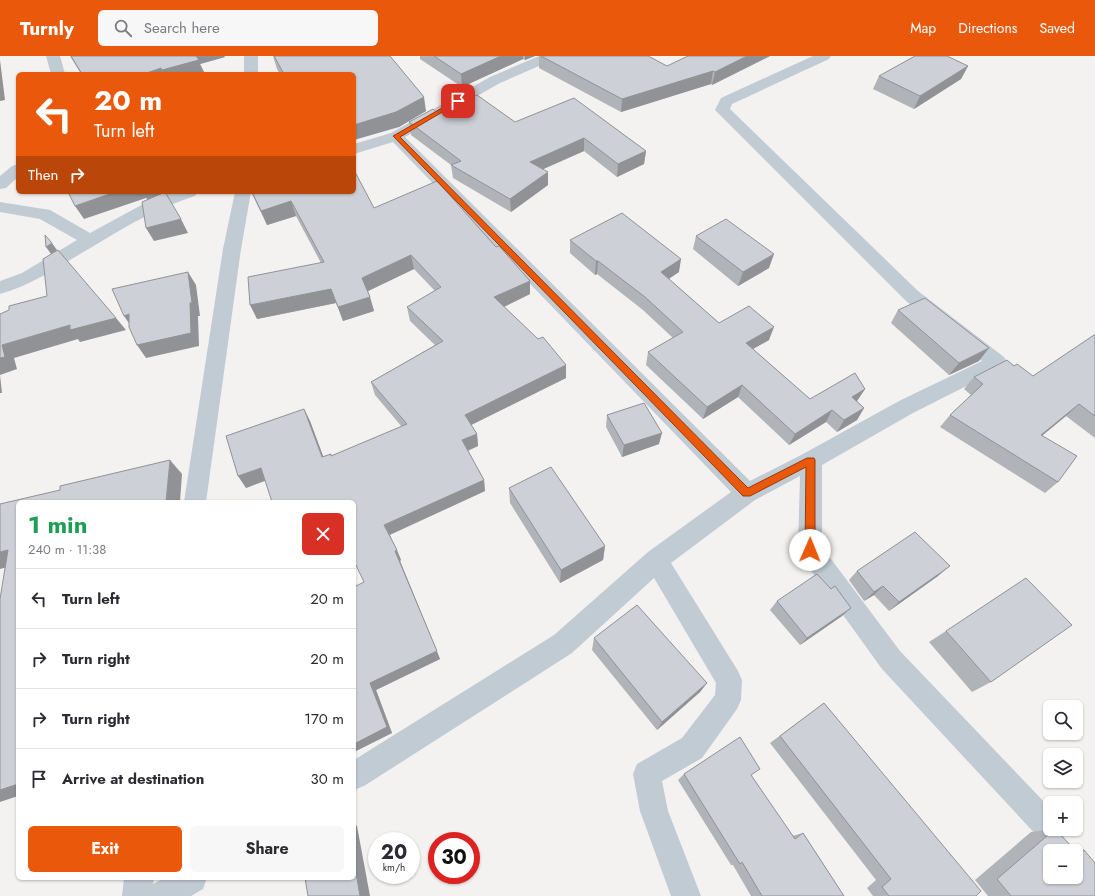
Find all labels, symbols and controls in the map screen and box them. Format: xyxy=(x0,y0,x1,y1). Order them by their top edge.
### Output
search box xyxy=(98,10,378,46)
text: Turnly xyxy=(20,15,74,42)
icon: search xyxy=(112,17,134,39)
text: Search here xyxy=(144,17,220,39)
text: Map xyxy=(910,18,936,38)
text: Directions xyxy=(958,18,1018,38)
text: Saved xyxy=(1040,18,1075,38)
text: 20 m xyxy=(94,80,162,121)
pin xyxy=(441,84,475,118)
icon: left xyxy=(28,88,80,140)
icon: arrive xyxy=(447,90,469,112)
text: Turn left xyxy=(94,118,154,144)
text: Then xyxy=(28,164,58,186)
icon: right xyxy=(66,164,88,186)
text: 1 min xyxy=(28,507,88,542)
button: close xyxy=(302,513,344,555)
position arrow xyxy=(789,529,831,571)
text: 240 m · 11:38 xyxy=(28,540,106,559)
icon: left xyxy=(28,588,50,610)
text: Turn left xyxy=(62,588,120,610)
text: 20 m xyxy=(310,588,344,610)
icon: right xyxy=(28,648,50,670)
text: Turn right xyxy=(62,648,130,670)
text: 20 m xyxy=(310,648,344,670)
map controls xyxy=(1043,700,1083,884)
button: search xyxy=(1043,700,1083,740)
icon: right xyxy=(28,708,50,730)
text: Turn right xyxy=(62,708,130,730)
text: 170 m xyxy=(304,708,344,730)
button: layers xyxy=(1043,748,1083,788)
icon: arrive xyxy=(28,768,50,790)
text: Arrive at destination xyxy=(62,768,204,790)
text: 30 m xyxy=(311,768,344,790)
button: + xyxy=(1043,796,1083,836)
button: Exit xyxy=(28,826,182,872)
button: Share xyxy=(190,826,344,872)
speed limit sign: 30 xyxy=(428,832,480,884)
text: 20 xyxy=(381,838,407,867)
button: − xyxy=(1043,844,1083,884)
text: km/h xyxy=(383,860,405,875)

